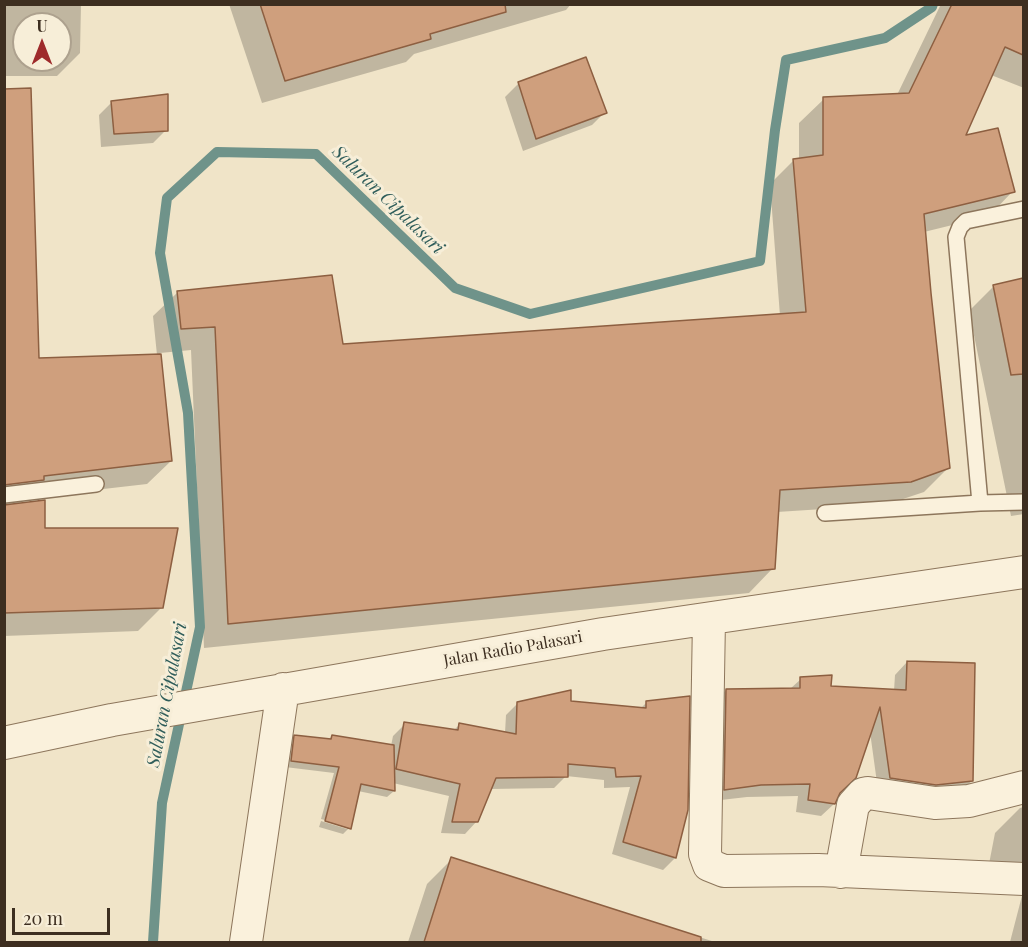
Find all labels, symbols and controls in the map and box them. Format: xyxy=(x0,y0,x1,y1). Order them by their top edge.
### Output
north arrow xyxy=(12,12,72,72)
text: U xyxy=(36,15,48,36)
water label: Saluran Cipalasari xyxy=(328,141,448,259)
water label: Saluran Cipalasari xyxy=(142,621,192,769)
street label: Jalan Radio Palasari xyxy=(442,627,584,671)
scale bar xyxy=(15,896,112,934)
text: 20 m xyxy=(23,906,63,930)

